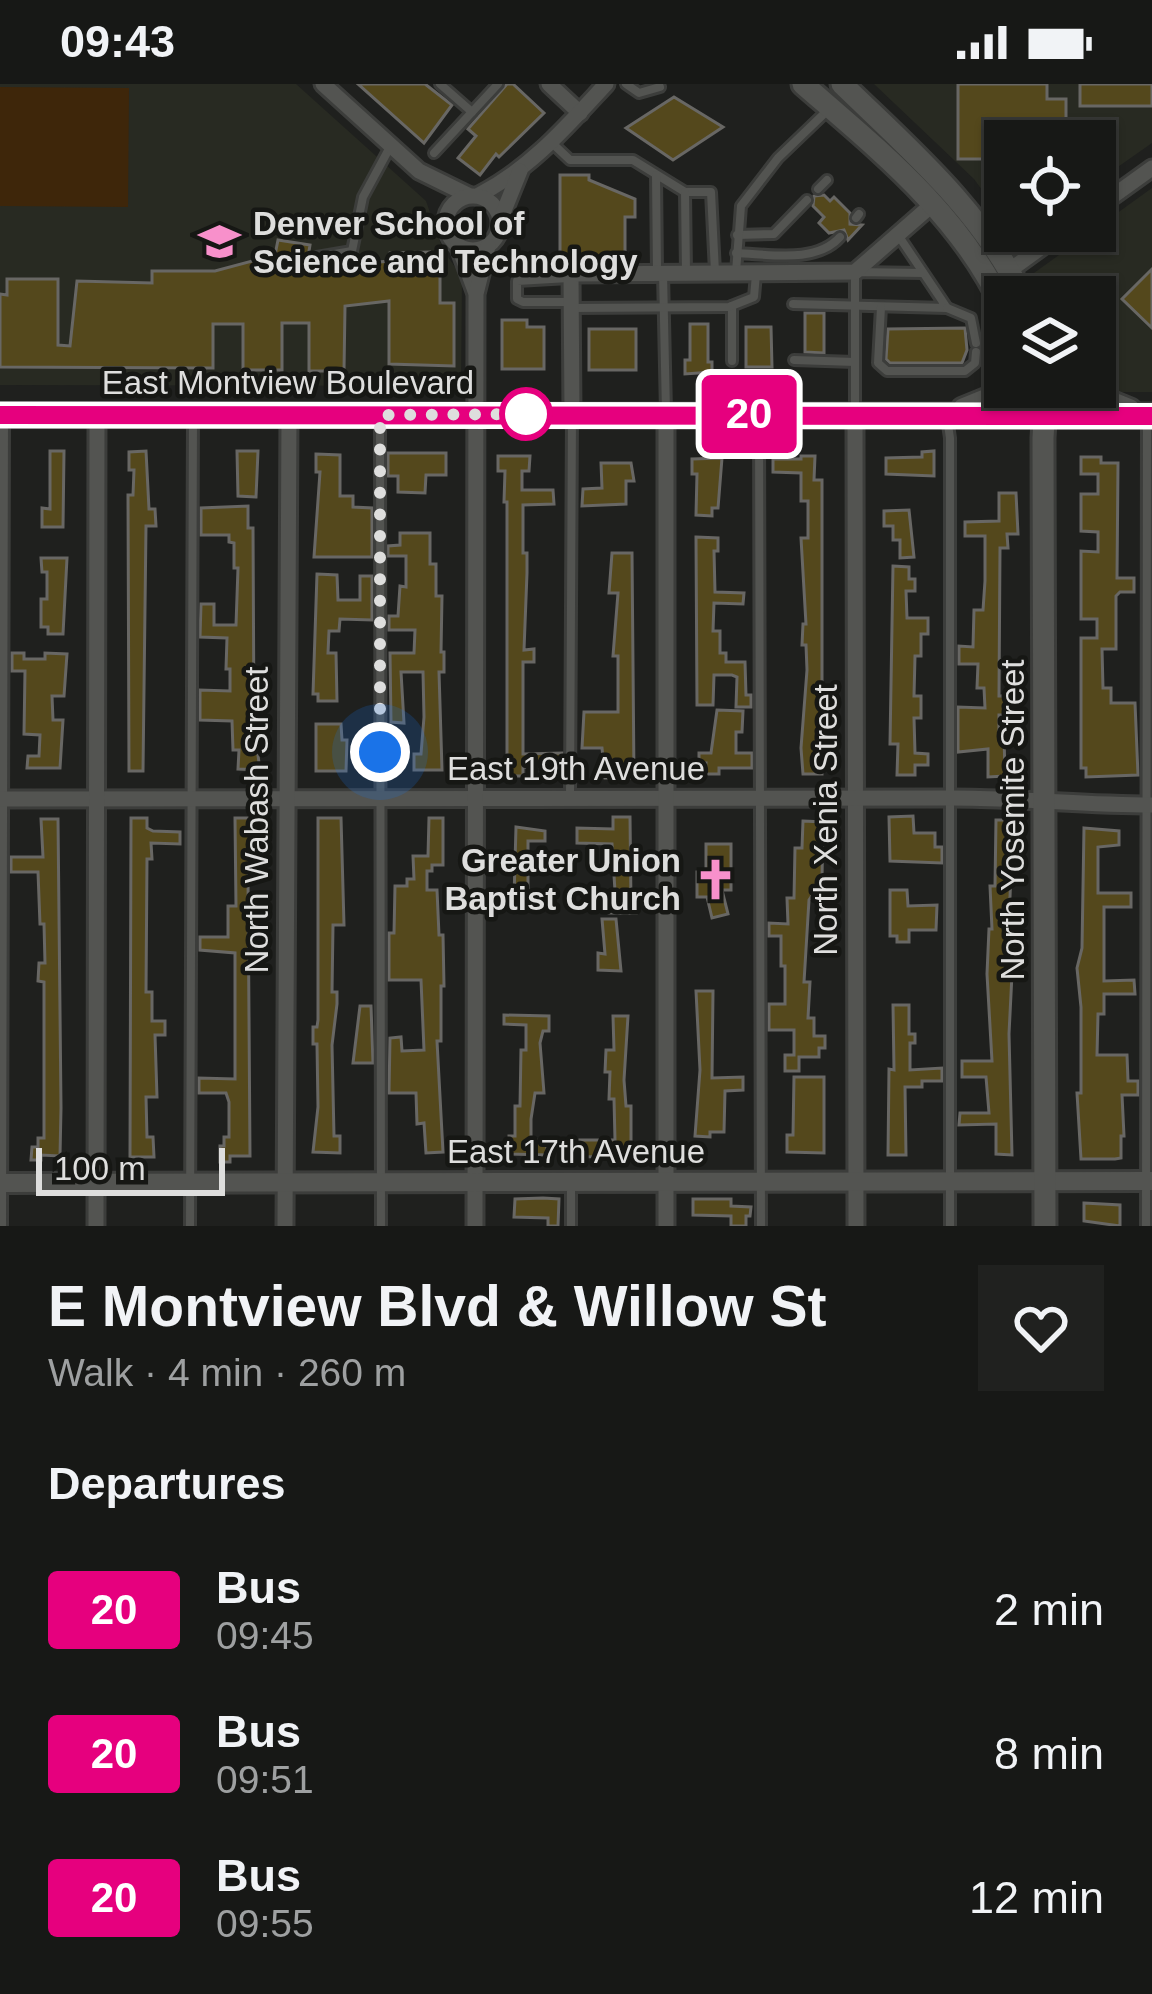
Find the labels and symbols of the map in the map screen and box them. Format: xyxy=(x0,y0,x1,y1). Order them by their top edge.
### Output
place label: Denver School of Science and Technology xyxy=(253,205,638,280)
school or university icon: Denver School of Science and Technology xyxy=(196,219,242,265)
street label: East Montview Boulevard xyxy=(102,364,474,401)
line badge: 20 xyxy=(695,375,803,453)
unlabelled marker xyxy=(501,389,551,439)
street label: North Yosemite Street xyxy=(994,659,1031,981)
street label: North Wabash Street xyxy=(238,667,275,973)
street label: North Xenia Street xyxy=(807,684,844,956)
your location xyxy=(350,722,410,782)
street label: East 19th Avenue xyxy=(447,750,705,787)
place label: Greater Union Baptist Church xyxy=(444,842,681,917)
church icon: Greater Union Baptist Church xyxy=(692,856,738,902)
street label: East 17th Avenue xyxy=(447,1133,705,1170)
scale bar xyxy=(36,1142,225,1195)

